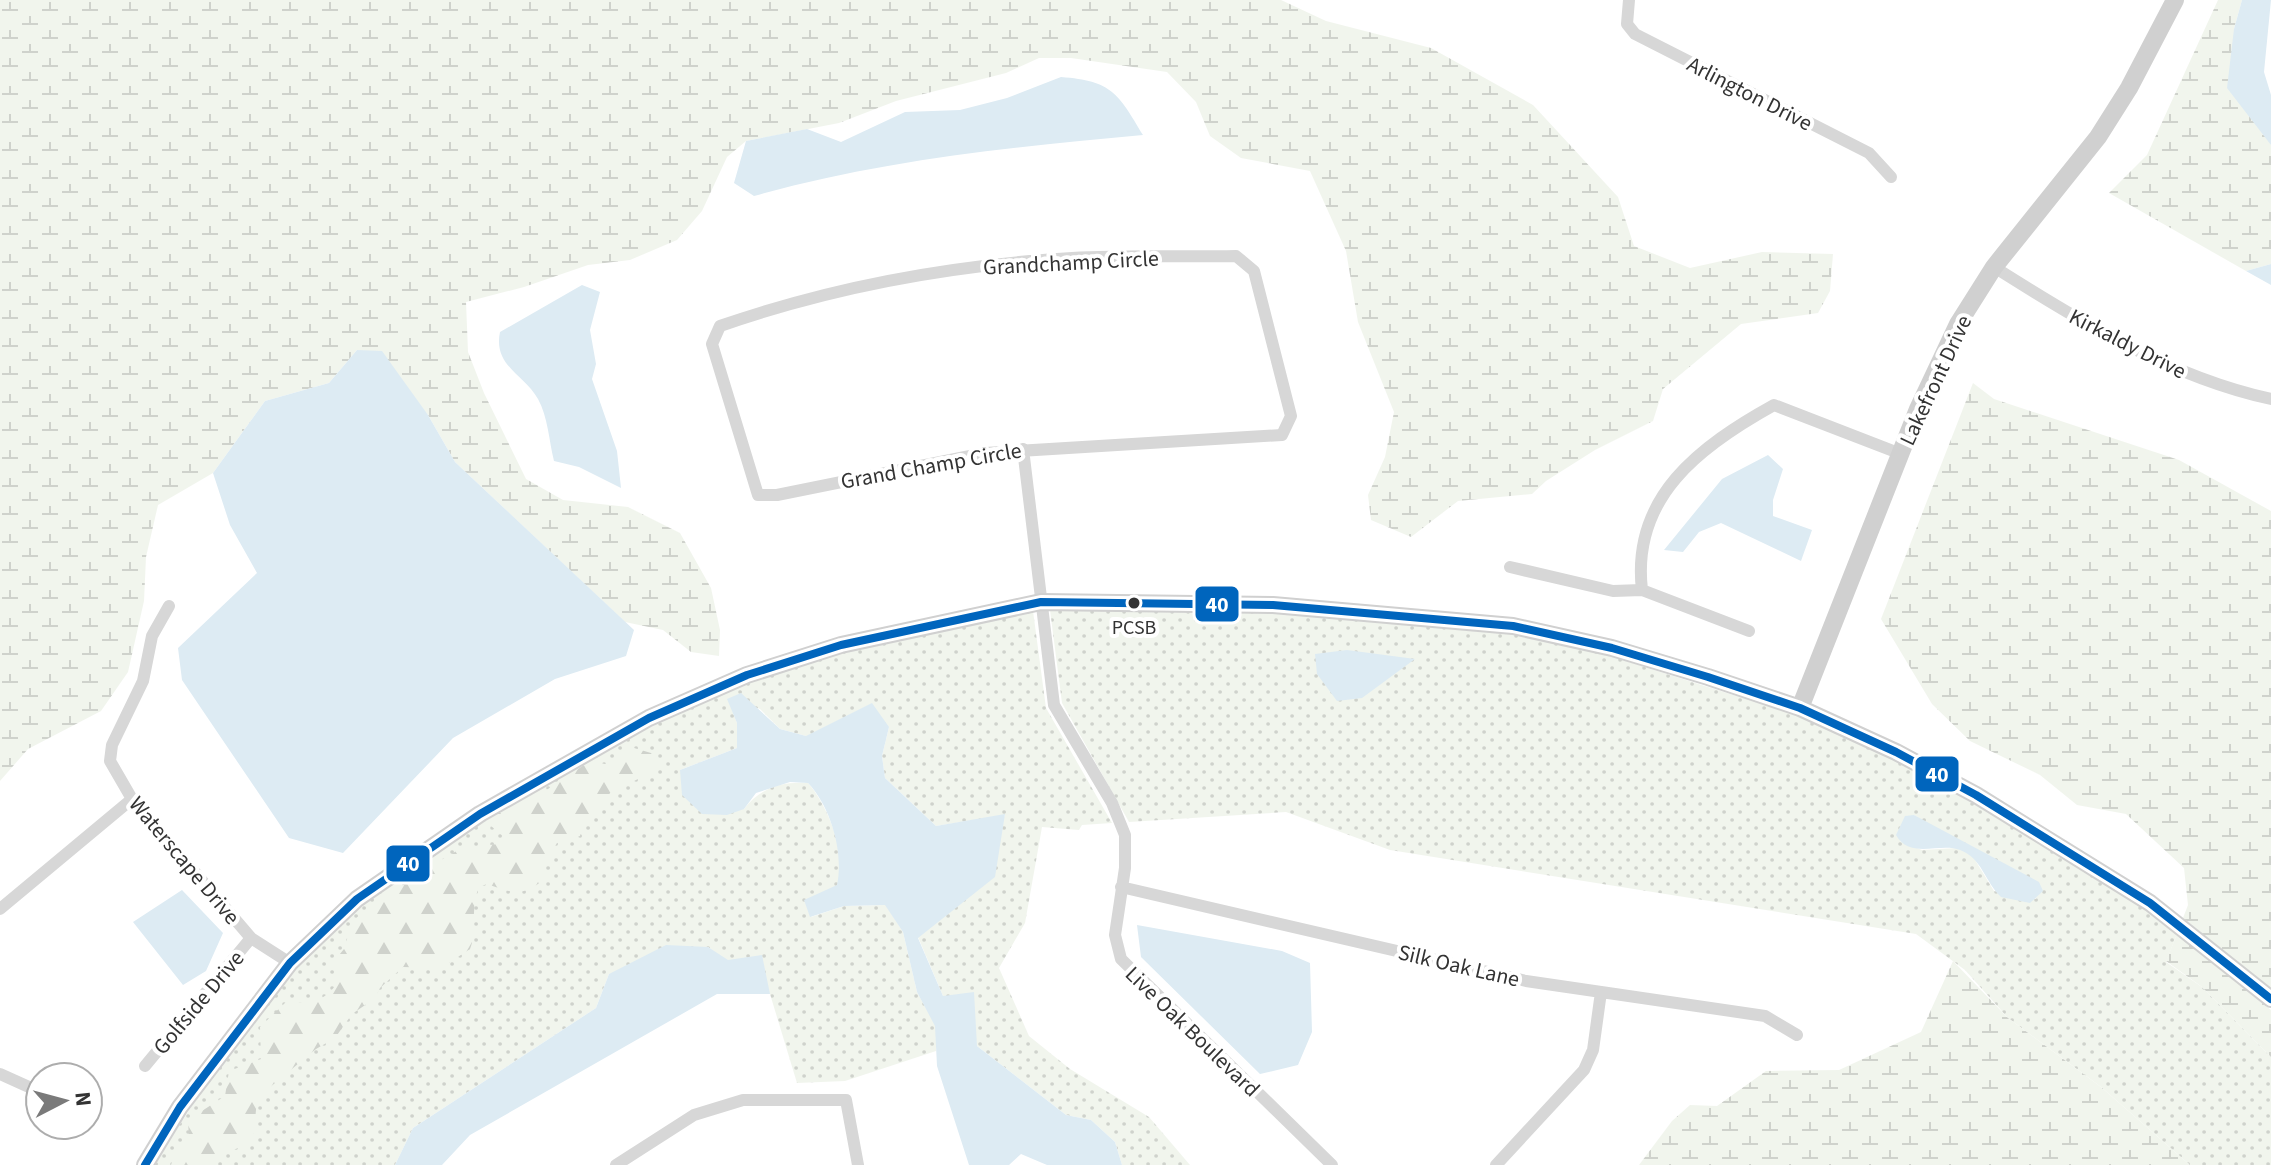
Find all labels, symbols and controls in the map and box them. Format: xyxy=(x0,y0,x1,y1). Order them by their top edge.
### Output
street label: Arlington Drive xyxy=(1681,49,1818,139)
street label: Grandchamp Circle xyxy=(982,242,1160,284)
street label: Kirkaldy Drive xyxy=(2063,301,2192,387)
street label: Lakefront Drive xyxy=(1892,310,1980,451)
street label: Grand Champ Circle xyxy=(838,434,1024,498)
line badge: 40 xyxy=(1194,585,1240,623)
text: 40 xyxy=(1205,589,1229,621)
marker: PCSB xyxy=(1126,595,1142,611)
place label: PCSB xyxy=(1112,614,1156,642)
line badge: 40 xyxy=(1914,755,1960,793)
text: 40 xyxy=(1925,759,1949,791)
street label: Waterscape Drive xyxy=(121,790,248,932)
line badge: 40 xyxy=(385,844,431,883)
text: 40 xyxy=(396,848,420,880)
street label: Silk Oak Lane xyxy=(1395,936,1523,996)
street label: Golfside Drive xyxy=(146,944,252,1062)
street label: Live Oak Boulevard xyxy=(1118,959,1267,1105)
north arrow xyxy=(24,1061,104,1141)
text: N xyxy=(66,1090,100,1108)

